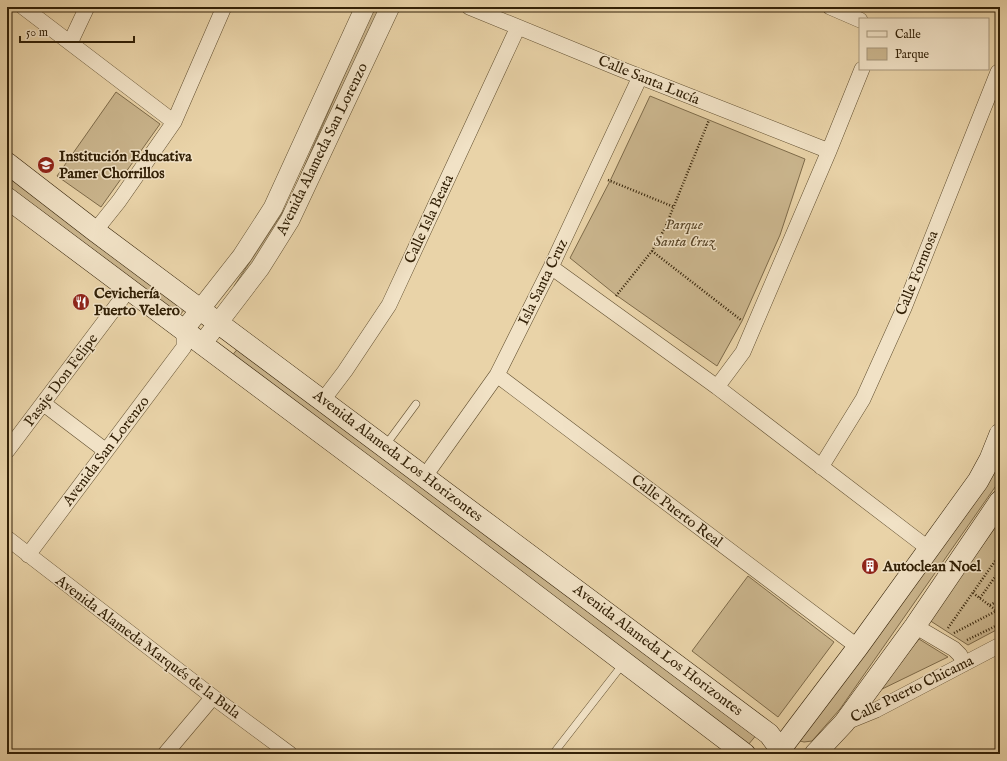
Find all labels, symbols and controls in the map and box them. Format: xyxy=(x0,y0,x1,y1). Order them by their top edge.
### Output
scale bar xyxy=(20,18,134,44)
legend xyxy=(859,18,989,70)
text: 50 m xyxy=(26,25,48,40)
text: Calle xyxy=(895,27,921,42)
text: Parque xyxy=(895,47,930,63)
street label: Calle Santa Lucía xyxy=(595,51,703,109)
street label: Avenida Alameda San Lorenzo xyxy=(271,60,372,239)
place label: Institución Educativa Pamer Chorrillos xyxy=(59,147,192,183)
school or university icon: Institución Educativa Pamer Chorrillos xyxy=(36,155,56,175)
street label: Calle Isla Beata xyxy=(400,171,458,267)
park label: Parque Santa Cruz xyxy=(654,215,716,251)
street label: Calle Formosa xyxy=(891,227,943,318)
street label: Isla Santa Cruz xyxy=(514,236,572,328)
place label: Cevichería Puerto Velero xyxy=(94,284,180,320)
restaurant icon: Cevichería Puerto Velero xyxy=(71,292,91,312)
street label: Pasaje Don Felipe xyxy=(20,330,102,430)
street label: Avenida Alameda Los Horizontes xyxy=(309,385,487,526)
street label: Avenida San Lorenzo xyxy=(58,392,154,511)
street label: Calle Puerto Real xyxy=(628,470,727,552)
building icon: Autoclean Noel xyxy=(860,556,880,576)
place label: Autoclean Noel xyxy=(882,557,982,576)
street label: Avenida Alameda Marqués de la Bula xyxy=(51,571,245,723)
street label: Avenida Alameda Los Horizontes xyxy=(569,579,747,720)
street label: Calle Puerto Chicama xyxy=(847,651,977,727)

